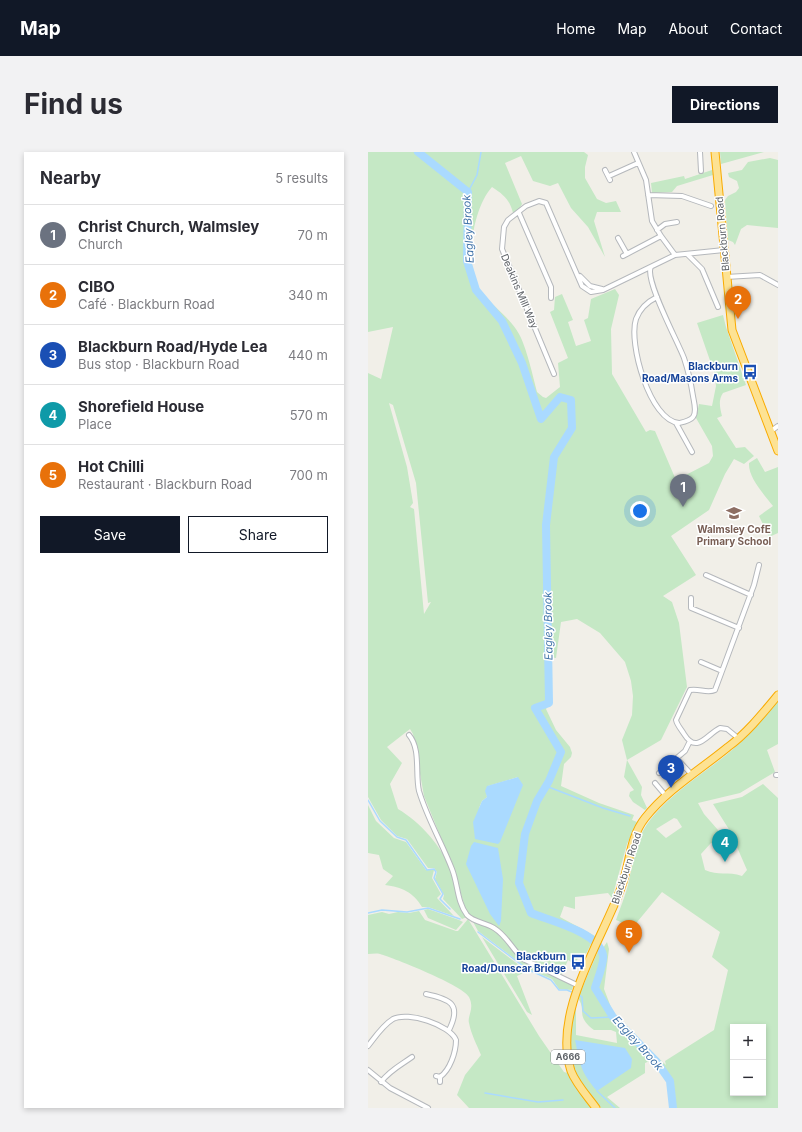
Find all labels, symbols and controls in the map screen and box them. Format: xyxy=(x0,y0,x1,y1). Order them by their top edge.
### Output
text: Map xyxy=(20,17,61,40)
text: Home xyxy=(556,20,595,37)
text: Map xyxy=(617,20,647,37)
text: About xyxy=(669,20,708,37)
text: Contact xyxy=(730,20,782,37)
button: Directions xyxy=(672,86,778,123)
text: Find us xyxy=(24,87,123,121)
text: Nearby xyxy=(40,168,101,188)
text: 5 results xyxy=(275,170,328,186)
water label: Eagley Brook xyxy=(459,193,477,264)
street label: Blackburn Road xyxy=(713,196,731,272)
text: Christ Church, Walmsley xyxy=(78,217,259,236)
text: 1 xyxy=(50,227,56,243)
text: 70 m xyxy=(298,227,328,243)
text: Church xyxy=(78,236,123,252)
street label: Deakins Mill Way xyxy=(499,252,541,331)
text: CIBO xyxy=(78,277,115,296)
pin: 2 xyxy=(725,286,751,319)
text: 2 xyxy=(49,287,57,303)
text: 340 m xyxy=(288,287,328,303)
text: Café · Blackburn Road xyxy=(78,296,215,312)
text: Blackburn Road/Hyde Lea xyxy=(78,337,267,356)
text: 3 xyxy=(49,347,57,363)
text: 440 m xyxy=(288,347,328,363)
text: Bus stop · Blackburn Road xyxy=(78,356,239,372)
place label: Blackburn Road/Masons Arms xyxy=(642,360,738,384)
bus stop icon: Blackburn Road/Masons Arms xyxy=(741,363,759,381)
text: Shorefield House xyxy=(78,397,204,416)
text: 4 xyxy=(49,407,57,423)
text: 570 m xyxy=(290,407,328,423)
text: Place xyxy=(78,416,112,432)
text: Hot Chilli xyxy=(78,457,144,476)
text: 5 xyxy=(49,467,57,483)
text: 700 m xyxy=(289,467,328,483)
pin: 1 xyxy=(670,474,696,507)
text: Restaurant · Blackburn Road xyxy=(78,476,252,492)
your location xyxy=(630,501,650,521)
school or university icon: Walmsley CofE Primary School xyxy=(725,504,743,522)
button: Save xyxy=(40,516,180,553)
button: Share xyxy=(188,516,328,553)
place label: Walmsley CofE Primary School xyxy=(697,523,772,548)
water label: Eagley Brook xyxy=(540,591,556,660)
pin: 3 xyxy=(658,755,684,788)
pin: 4 xyxy=(712,829,738,862)
street label: Blackburn Road xyxy=(609,831,643,905)
pin: 5 xyxy=(616,920,642,953)
place label: Blackburn Road/Dunscar Bridge xyxy=(462,950,566,975)
bus stop icon: Blackburn Road/Dunscar Bridge xyxy=(569,953,587,971)
water label: Eagley Brook xyxy=(610,1013,667,1074)
map controls xyxy=(730,1024,766,1096)
button: + xyxy=(730,1024,766,1060)
road number: A666 xyxy=(551,1050,585,1064)
button: − xyxy=(730,1060,766,1096)

